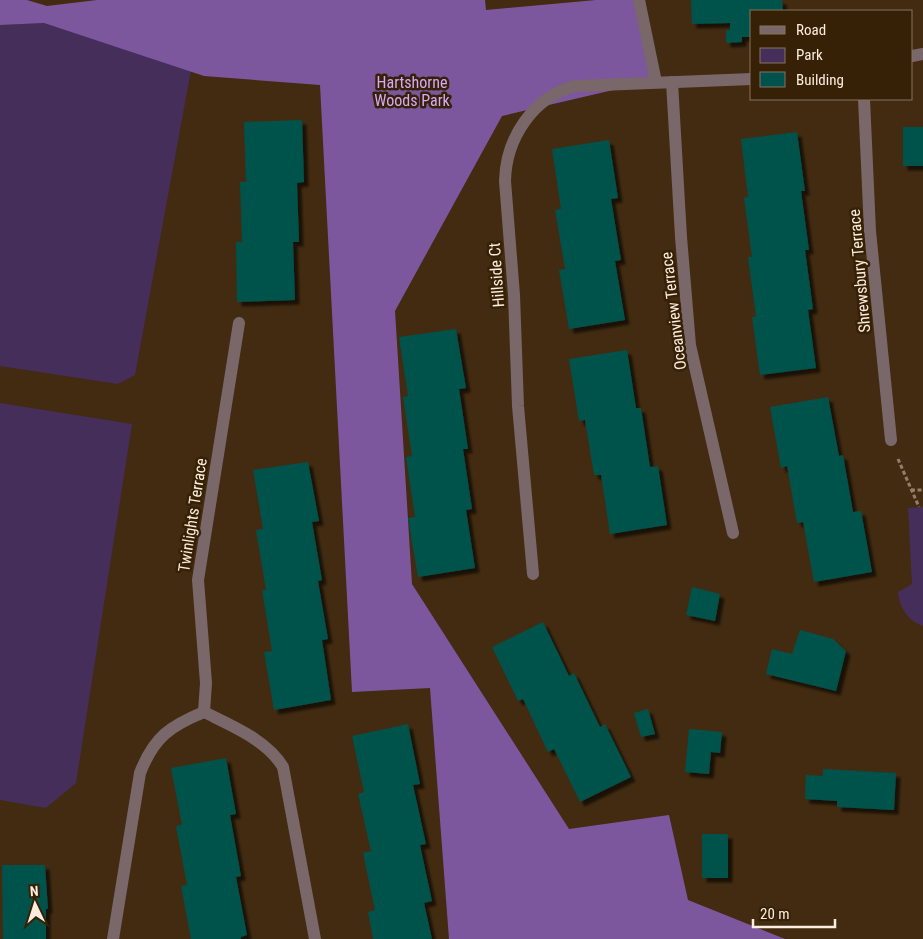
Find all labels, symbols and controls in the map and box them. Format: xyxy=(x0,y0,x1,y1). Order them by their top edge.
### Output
legend xyxy=(750,10,913,100)
text: Road xyxy=(796,21,826,39)
text: Park xyxy=(796,46,823,64)
text: Building xyxy=(796,71,844,89)
park label: Hartshorne Woods Park xyxy=(374,73,451,110)
street label: Shrewsbury Terrace xyxy=(845,209,874,333)
street label: Hillside Ct xyxy=(485,242,508,308)
street label: Oceanview Terrace xyxy=(657,251,690,371)
street label: Twinlights Terrace xyxy=(174,457,211,573)
north arrow xyxy=(10,879,60,929)
text: N xyxy=(29,883,39,899)
scale bar xyxy=(753,896,836,928)
text: 20 m xyxy=(760,905,790,923)

